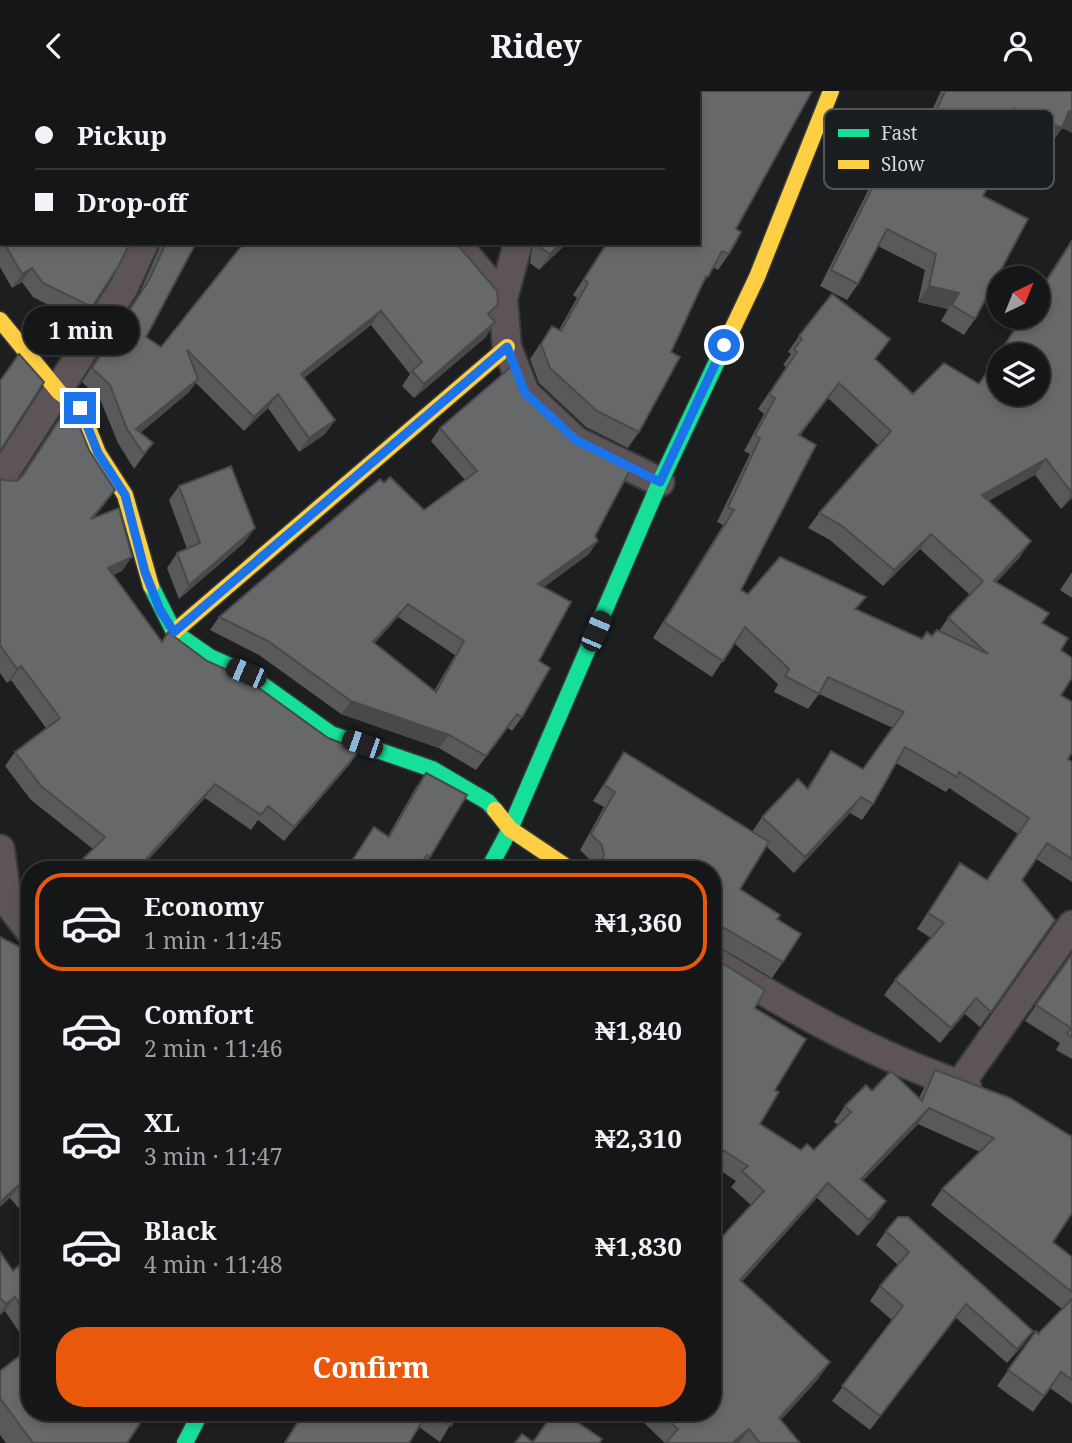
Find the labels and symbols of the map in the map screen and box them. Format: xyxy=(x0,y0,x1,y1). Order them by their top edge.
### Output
legend xyxy=(824,109,1054,189)
text: Fast xyxy=(881,120,918,146)
text: Slow xyxy=(881,151,925,177)
north arrow xyxy=(987,266,1050,329)
callout: 1 min xyxy=(22,307,138,355)
route start xyxy=(708,329,740,361)
route end xyxy=(64,392,96,424)
car xyxy=(579,608,614,654)
car xyxy=(223,655,270,691)
car xyxy=(339,727,386,761)

